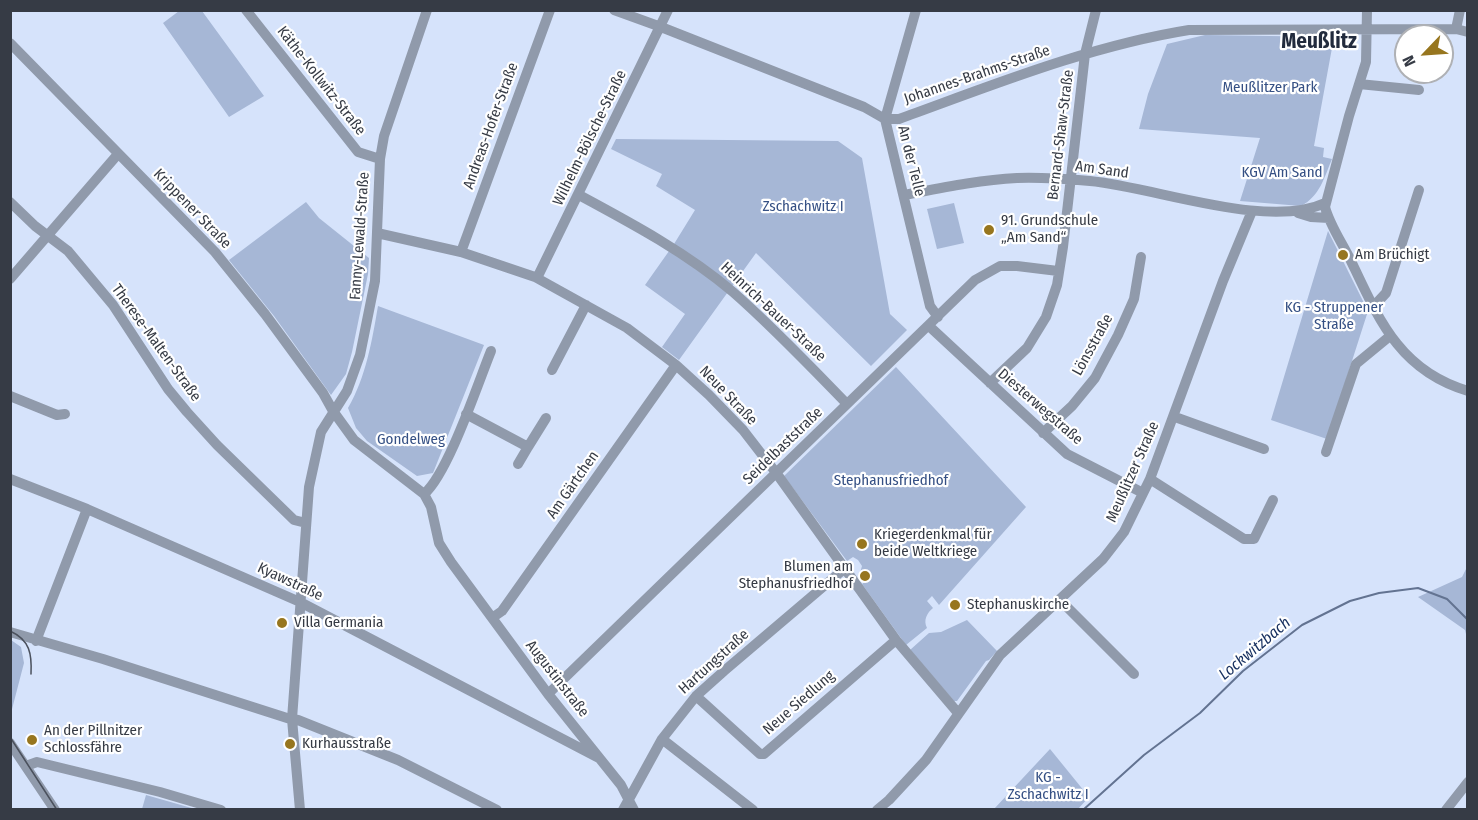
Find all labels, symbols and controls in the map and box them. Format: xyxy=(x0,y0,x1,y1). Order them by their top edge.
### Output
street label: Käthe-Kollwitz-Straße xyxy=(273,23,369,139)
north arrow xyxy=(1394,24,1454,84)
district label: Meußlitz xyxy=(1281,29,1357,55)
street label: Johannes-Brahms-Straße xyxy=(902,42,1052,108)
text: N xyxy=(1398,53,1420,69)
street label: Andreas-Hofer-Straße xyxy=(460,60,522,192)
street label: Wilhelm-Bölsche-Straße xyxy=(549,67,631,209)
street label: Bernard-Shaw-Straße xyxy=(1044,69,1078,201)
park label: Meußlitzer Park xyxy=(1222,79,1318,97)
street label: An der Telle xyxy=(894,124,928,198)
street label: Am Sand xyxy=(1074,157,1130,183)
park label: KGV Am Sand xyxy=(1241,164,1323,182)
street label: Krippener Straße xyxy=(149,165,235,253)
street label: Fanny-Lewald-Straße xyxy=(347,171,373,301)
park label: Zschachwitz I xyxy=(762,198,844,216)
place label: 91. Grundschule „Am Sand“ xyxy=(1001,212,1098,247)
marker: 91. Grundschule „Am Sand“ xyxy=(982,223,996,237)
place label: Am Brüchigt xyxy=(1355,246,1429,264)
marker: Am Brüchigt xyxy=(1336,248,1350,262)
street label: Heinrich-Bauer-Straße xyxy=(717,259,829,365)
street label: Therese-Malten-Straße xyxy=(107,281,205,405)
park label: KG - Struppener Straße xyxy=(1285,299,1383,334)
street label: Lönsstraße xyxy=(1069,311,1117,379)
street label: Neue Straße xyxy=(695,363,761,429)
street label: Diesterwegstraße xyxy=(994,365,1086,449)
street label: Seidelbaststraße xyxy=(740,404,826,488)
street label: Meußlitzer Straße xyxy=(1103,419,1163,525)
park label: Gondelweg xyxy=(377,431,445,449)
street label: Am Gärtchen xyxy=(543,448,603,522)
park label: Stephanusfriedhof xyxy=(834,472,948,490)
place label: Kriegerdenkmal für beide Weltkriege xyxy=(874,526,992,561)
marker: Kriegerdenkmal für beide Weltkriege xyxy=(855,537,869,551)
place label: Blumen am Stephanusfriedhof xyxy=(739,558,853,593)
street label: Kyawstraße xyxy=(254,559,326,605)
marker: Blumen am Stephanusfriedhof xyxy=(858,569,872,583)
place label: Stephanuskirche xyxy=(967,596,1069,614)
marker: Stephanuskirche xyxy=(948,598,962,612)
water label: Lockwitzbach xyxy=(1215,613,1295,685)
place label: Villa Germania xyxy=(294,614,383,632)
marker: Villa Germania xyxy=(275,616,289,630)
street label: Hartungstraße xyxy=(675,626,753,698)
street label: Augustinstraße xyxy=(521,637,593,721)
street label: Neue Siedlung xyxy=(760,667,838,739)
place label: An der Pillnitzer Schlossfähre xyxy=(44,722,142,757)
marker: An der Pillnitzer Schlossfähre xyxy=(25,733,39,747)
place label: Kurhausstraße xyxy=(302,735,391,753)
marker: Kurhausstraße xyxy=(283,737,297,751)
park label: KG - Zschachwitz I xyxy=(1007,769,1089,804)

